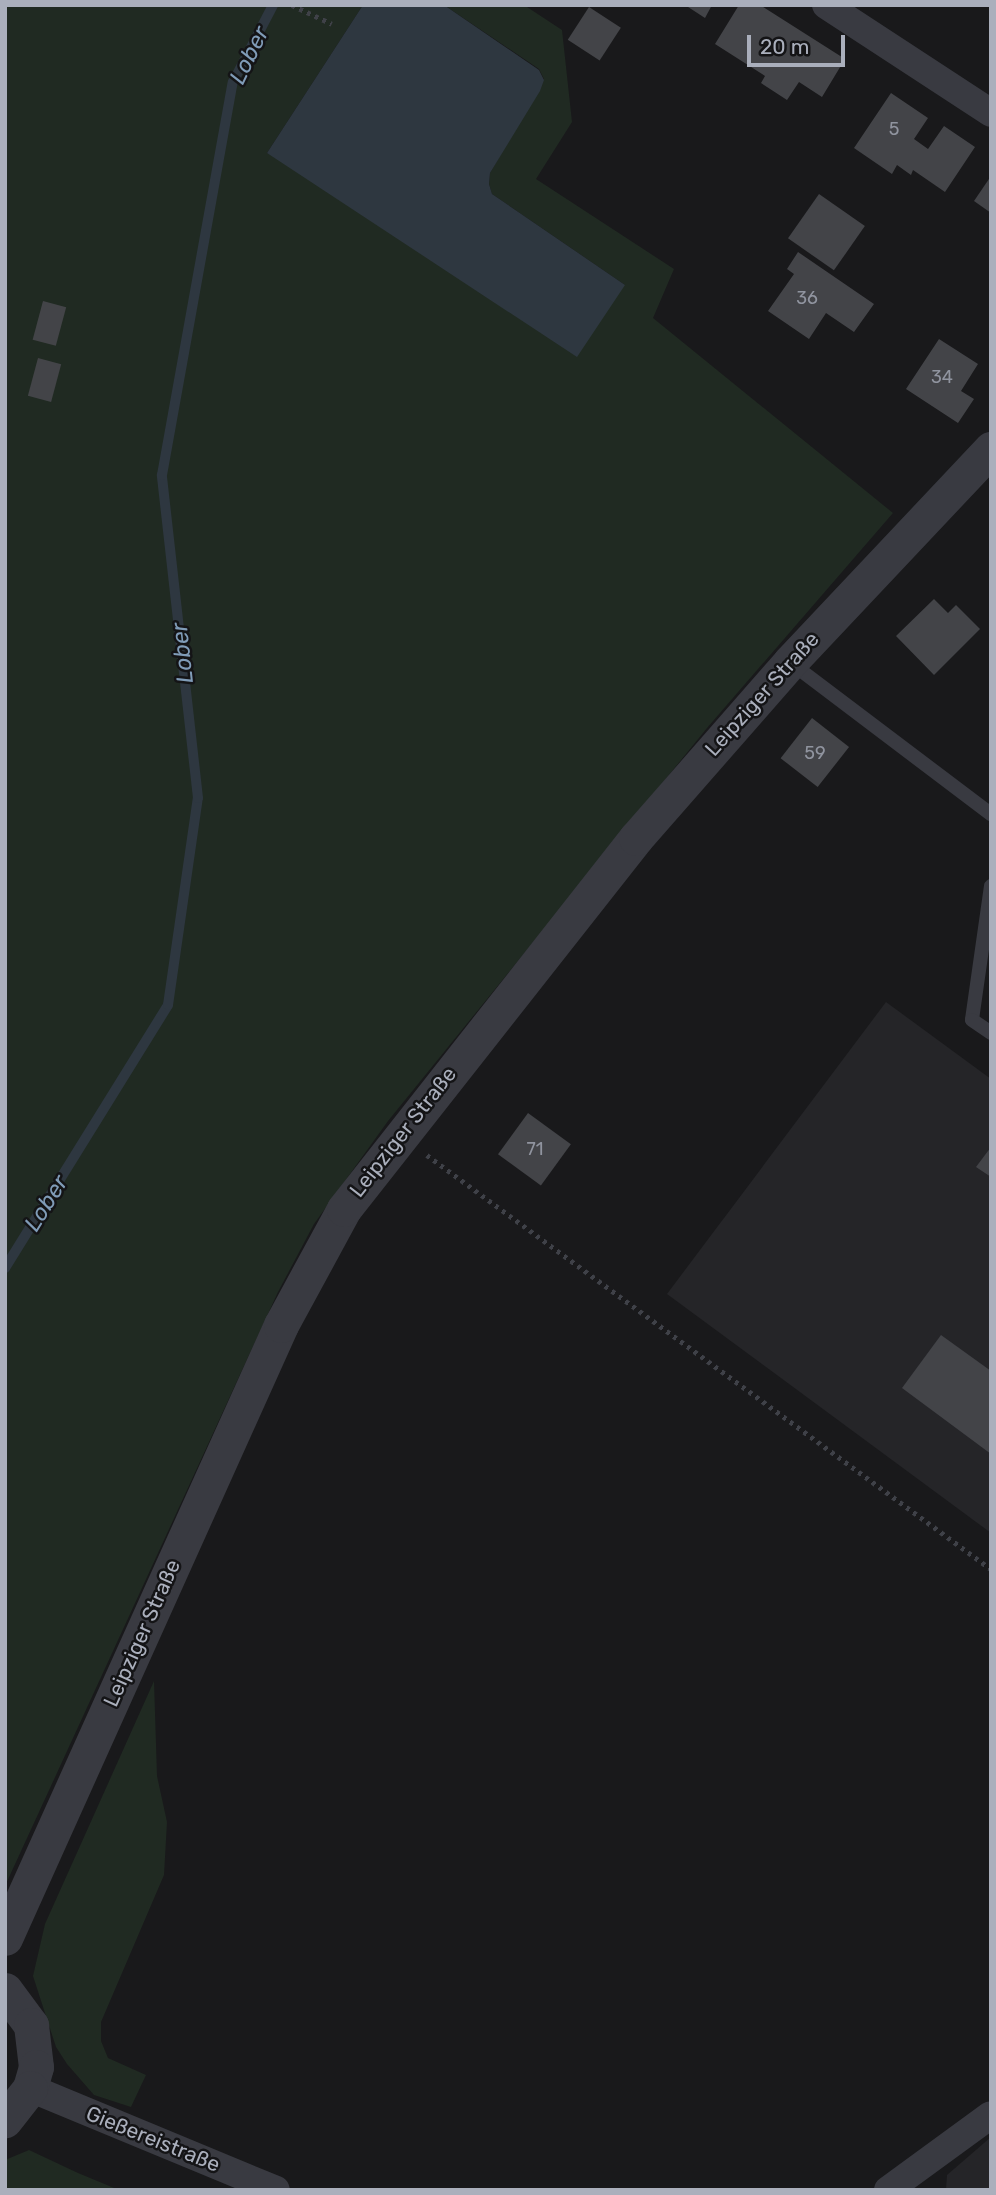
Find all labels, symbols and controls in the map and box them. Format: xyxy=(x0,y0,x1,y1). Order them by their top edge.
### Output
scale bar xyxy=(751,21,849,65)
water label: Lober xyxy=(223,22,275,88)
text: 20 m xyxy=(760,34,809,59)
house number: 5 xyxy=(889,118,899,140)
house number: 36 xyxy=(796,287,818,309)
house number: 34 xyxy=(931,366,953,388)
water label: Lober xyxy=(165,621,199,685)
street label: Leipziger Straße xyxy=(699,627,825,761)
house number: 59 xyxy=(804,742,826,764)
street label: Leipziger Straße xyxy=(344,1062,462,1202)
house number: 71 xyxy=(527,1138,543,1160)
water label: Lober xyxy=(18,1170,74,1236)
street label: Leipziger Straße xyxy=(98,1555,186,1711)
street label: Gießereistraße xyxy=(82,2101,224,2177)

